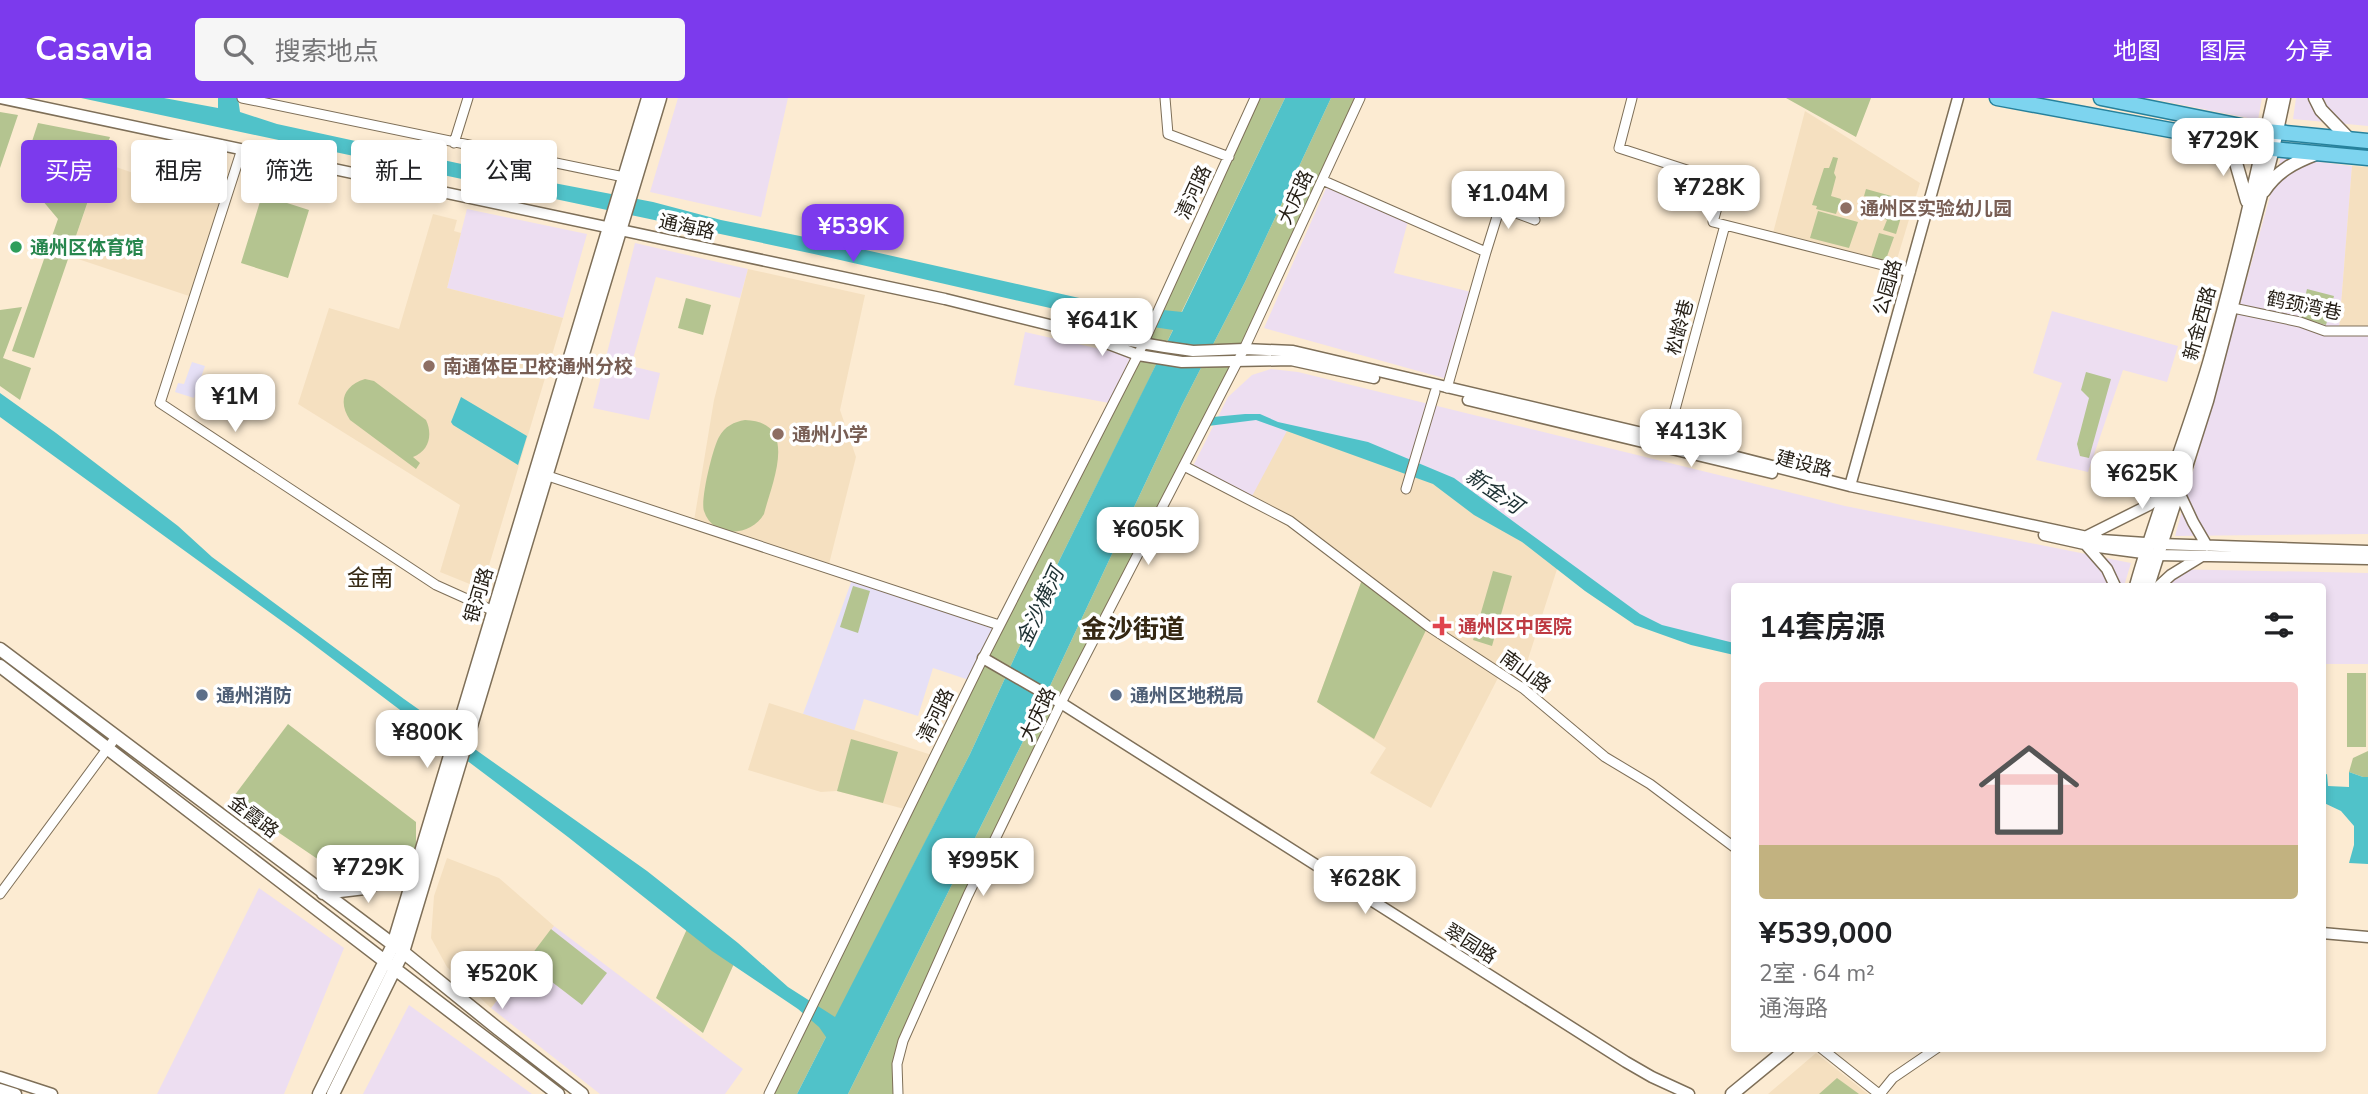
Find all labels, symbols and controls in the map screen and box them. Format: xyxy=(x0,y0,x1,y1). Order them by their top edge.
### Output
search box xyxy=(195,18,685,81)
text: Casavia xyxy=(35,27,153,72)
icon: search xyxy=(219,30,257,68)
text: 搜索地点 xyxy=(275,34,379,69)
text: 地图 xyxy=(2113,35,2161,67)
text: 图层 xyxy=(2199,35,2247,67)
text: 分享 xyxy=(2285,35,2333,67)
pin: ¥729K xyxy=(2174,118,2272,178)
text: ¥729K xyxy=(2188,125,2258,156)
chip: 买房 xyxy=(21,140,117,203)
chip: 租房 xyxy=(131,140,227,203)
chip: 筛选 xyxy=(241,140,337,203)
chip: 新上 xyxy=(351,140,447,203)
chip: 公寓 xyxy=(461,140,557,203)
street label: 清河路 xyxy=(1170,161,1218,224)
street label: 大庆路 xyxy=(1272,166,1320,229)
pin: ¥728K xyxy=(1660,166,1758,225)
pin: ¥1.04M xyxy=(1451,172,1565,231)
text: ¥728K xyxy=(1674,172,1744,203)
text: ¥1.04M xyxy=(1468,178,1548,209)
place label: 通州区实验幼儿园 xyxy=(1860,196,2012,222)
marker: 通州区实验幼儿园 xyxy=(1838,200,1854,216)
pin: ¥539K xyxy=(804,204,902,264)
street label: 通海路 xyxy=(656,208,717,246)
text: ¥539K xyxy=(818,211,888,242)
place label: 通州区体育馆 xyxy=(30,235,144,261)
marker: 通州区体育馆 xyxy=(8,239,24,255)
street label: 公园路 xyxy=(1868,256,1908,318)
street label: 新金西路 xyxy=(2178,283,2222,363)
street label: 鹤颈湾巷 xyxy=(2264,285,2344,327)
street label: 松龄巷 xyxy=(1660,296,1700,358)
pin: ¥641K xyxy=(1053,299,1151,358)
text: ¥641K xyxy=(1067,305,1137,336)
place label: 南通体臣卫校通州分校 xyxy=(443,354,633,380)
marker: 南通体臣卫校通州分校 xyxy=(421,358,437,374)
pin: ¥1M xyxy=(201,374,269,434)
text: ¥1M xyxy=(211,381,259,412)
pin: ¥413K xyxy=(1642,410,1740,469)
text: ¥413K xyxy=(1656,416,1726,447)
place label: 通州小学 xyxy=(792,422,868,448)
marker: 通州小学 xyxy=(770,426,786,442)
street label: 建设路 xyxy=(1773,444,1835,483)
pin: ¥625K xyxy=(2093,452,2191,511)
text: ¥625K xyxy=(2107,458,2177,489)
water label: 新金河 xyxy=(1460,462,1531,522)
pin: ¥605K xyxy=(1099,508,1197,567)
text: ¥605K xyxy=(1113,514,1183,545)
water label: 金沙横河 xyxy=(1010,559,1072,651)
district label: 金南 xyxy=(347,563,393,594)
street label: 银河路 xyxy=(458,564,500,626)
icon: filters xyxy=(2260,606,2298,644)
text: 14套房源 xyxy=(1759,607,1885,648)
district label: 金沙街道 xyxy=(1081,612,1185,647)
place label: 通州区中医院 xyxy=(1458,614,1572,640)
marker: 通州区中医院 xyxy=(1432,616,1452,636)
street label: 南山路 xyxy=(1495,645,1556,699)
place label: 通州消防 xyxy=(216,683,292,709)
street label: 大庆路 xyxy=(1014,683,1062,746)
place label: 通州区地税局 xyxy=(1130,683,1244,709)
street label: 清河路 xyxy=(912,684,960,747)
marker: 通州消防 xyxy=(194,687,210,703)
marker: 通州区地税局 xyxy=(1108,687,1124,703)
pin: ¥800K xyxy=(378,710,476,770)
text: ¥800K xyxy=(392,717,462,748)
icon: home xyxy=(1966,727,2092,853)
street label: 金霞路 xyxy=(223,789,284,844)
pin: ¥995K xyxy=(934,838,1032,898)
text: ¥995K xyxy=(948,845,1018,876)
pin: ¥729K xyxy=(319,846,417,905)
text: ¥729K xyxy=(333,852,403,883)
pin: ¥628K xyxy=(1316,856,1414,916)
text: ¥628K xyxy=(1330,863,1400,894)
text: ¥539,000 xyxy=(1759,913,1892,954)
street label: 翠园路 xyxy=(1439,918,1502,970)
pin: ¥520K xyxy=(453,951,551,1011)
text: ¥520K xyxy=(467,958,537,989)
text: 2室 · 64 m² xyxy=(1759,958,1875,989)
text: 通海路 xyxy=(1759,993,1828,1024)

